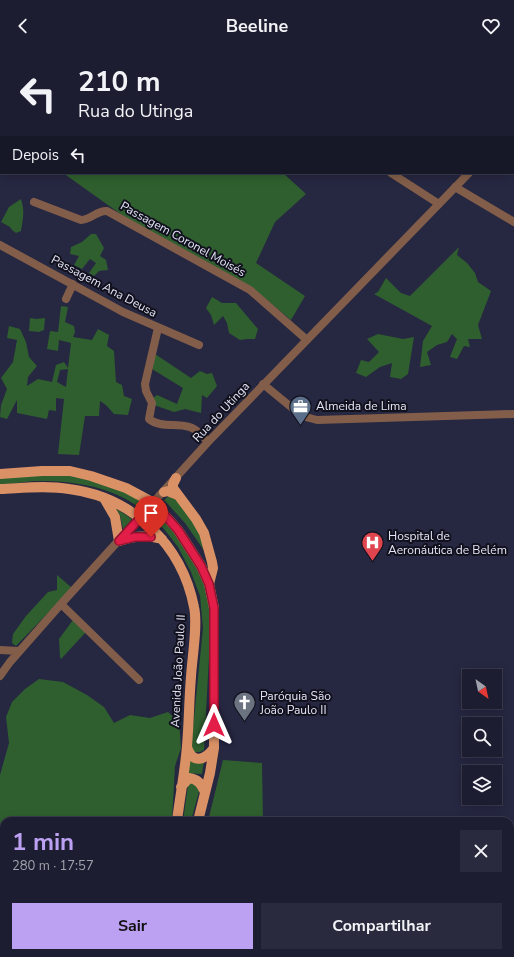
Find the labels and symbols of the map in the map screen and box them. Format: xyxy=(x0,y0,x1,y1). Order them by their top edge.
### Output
street label: Passagem Coronel Moisés xyxy=(117,198,249,280)
street label: Passagem Ana Deusa xyxy=(48,251,160,321)
street label: Rua do Utinga xyxy=(189,378,253,446)
office icon: Almeida de Lima xyxy=(288,393,314,426)
place label: Almeida de Lima xyxy=(316,398,407,414)
pin xyxy=(134,496,168,537)
place label: Hospital de Aeronáutica de Belém xyxy=(388,528,507,558)
hospital icon: Hospital de Aeronáutica de Belém xyxy=(359,530,385,563)
street label: Avenida João Paulo II xyxy=(167,614,189,728)
north arrow xyxy=(462,669,502,709)
place label: Paróquia São João Paulo II xyxy=(259,688,331,718)
church icon: Paróquia São João Paulo II xyxy=(232,690,258,723)
position arrow xyxy=(193,704,235,746)

